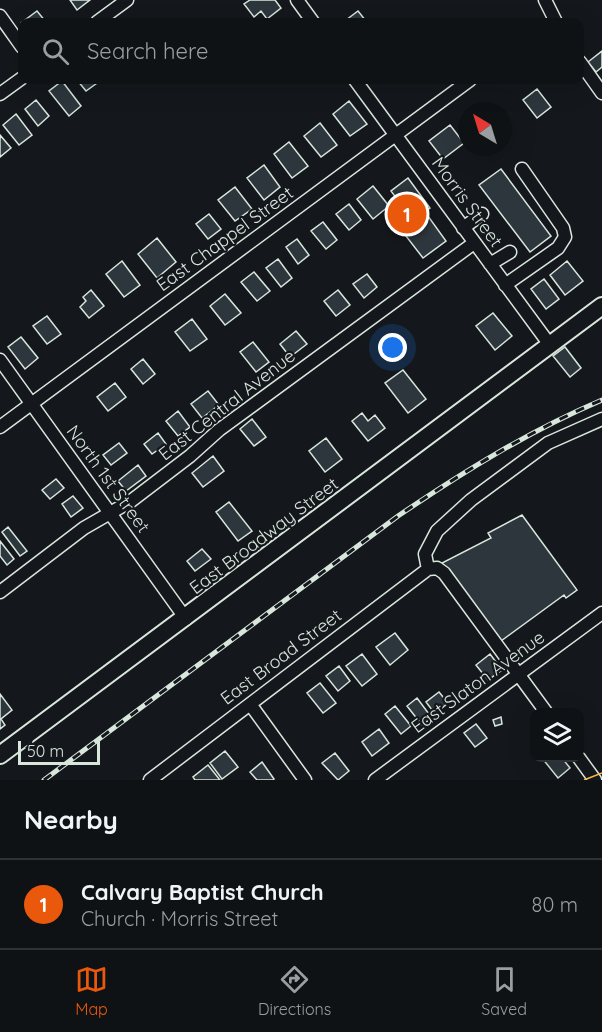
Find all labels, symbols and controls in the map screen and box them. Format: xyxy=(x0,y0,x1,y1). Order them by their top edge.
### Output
search box xyxy=(18,18,584,84)
icon: search xyxy=(39,35,72,68)
text: Search here xyxy=(87,37,208,65)
north arrow xyxy=(458,102,512,156)
street label: Morris Street xyxy=(427,152,508,251)
street label: East Chappel Street xyxy=(152,181,298,296)
pin: 1 xyxy=(388,192,426,236)
your location xyxy=(378,333,407,362)
street label: East Central Avenue xyxy=(154,344,300,465)
street label: North 1st Street xyxy=(62,420,155,537)
street label: East Broadway Street xyxy=(185,472,343,599)
street label: East Broad Street xyxy=(216,604,346,710)
street label: East Slaton Avenue xyxy=(406,625,549,738)
map controls xyxy=(530,708,584,762)
button: layers xyxy=(530,708,584,762)
scale bar xyxy=(18,738,100,766)
text: 50 m xyxy=(27,741,64,761)
text: Nearby xyxy=(24,803,118,836)
text: Calvary Baptist Church xyxy=(81,878,324,906)
text: 1 xyxy=(40,892,47,917)
text: 80 m xyxy=(532,892,578,917)
text: Church · Morris Street xyxy=(81,906,278,931)
tab: Map xyxy=(75,963,108,1019)
tab: Directions xyxy=(258,963,331,1019)
tab: Saved xyxy=(481,963,527,1019)

